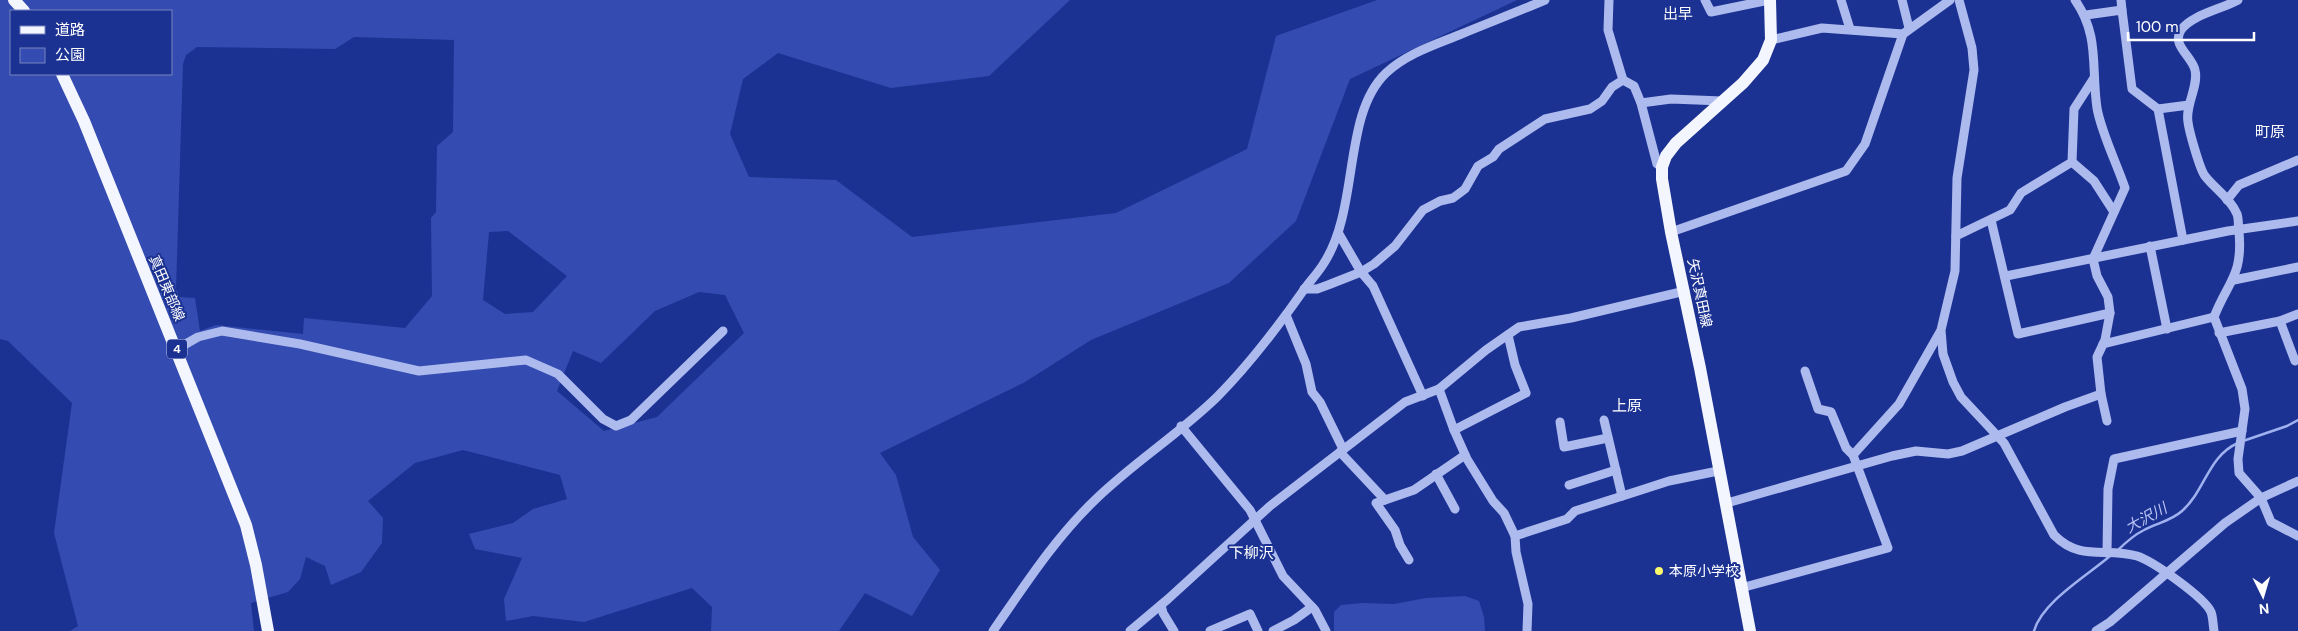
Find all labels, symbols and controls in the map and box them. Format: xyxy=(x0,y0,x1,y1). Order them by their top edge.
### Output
district label: 出早 xyxy=(1663,4,1693,24)
legend xyxy=(10,10,172,75)
scale bar xyxy=(2128,10,2254,42)
text: 100 m xyxy=(2136,17,2179,37)
text: 道路 xyxy=(55,20,85,40)
text: 公園 xyxy=(55,45,85,65)
district label: 町原 xyxy=(2255,122,2285,142)
street label: 真田東部線 xyxy=(145,252,189,324)
street label: 矢沢真田線 xyxy=(1684,257,1716,329)
road number: 4 xyxy=(167,339,187,358)
district label: 上原 xyxy=(1612,396,1642,416)
water label: 大沢川 xyxy=(2121,497,2172,538)
district label: 下柳沢 xyxy=(1228,543,1274,563)
place label: 本原小学校 xyxy=(1669,562,1739,580)
marker: 本原小学校 xyxy=(1653,565,1665,577)
north arrow xyxy=(2238,571,2288,621)
text: N xyxy=(2258,600,2270,618)

